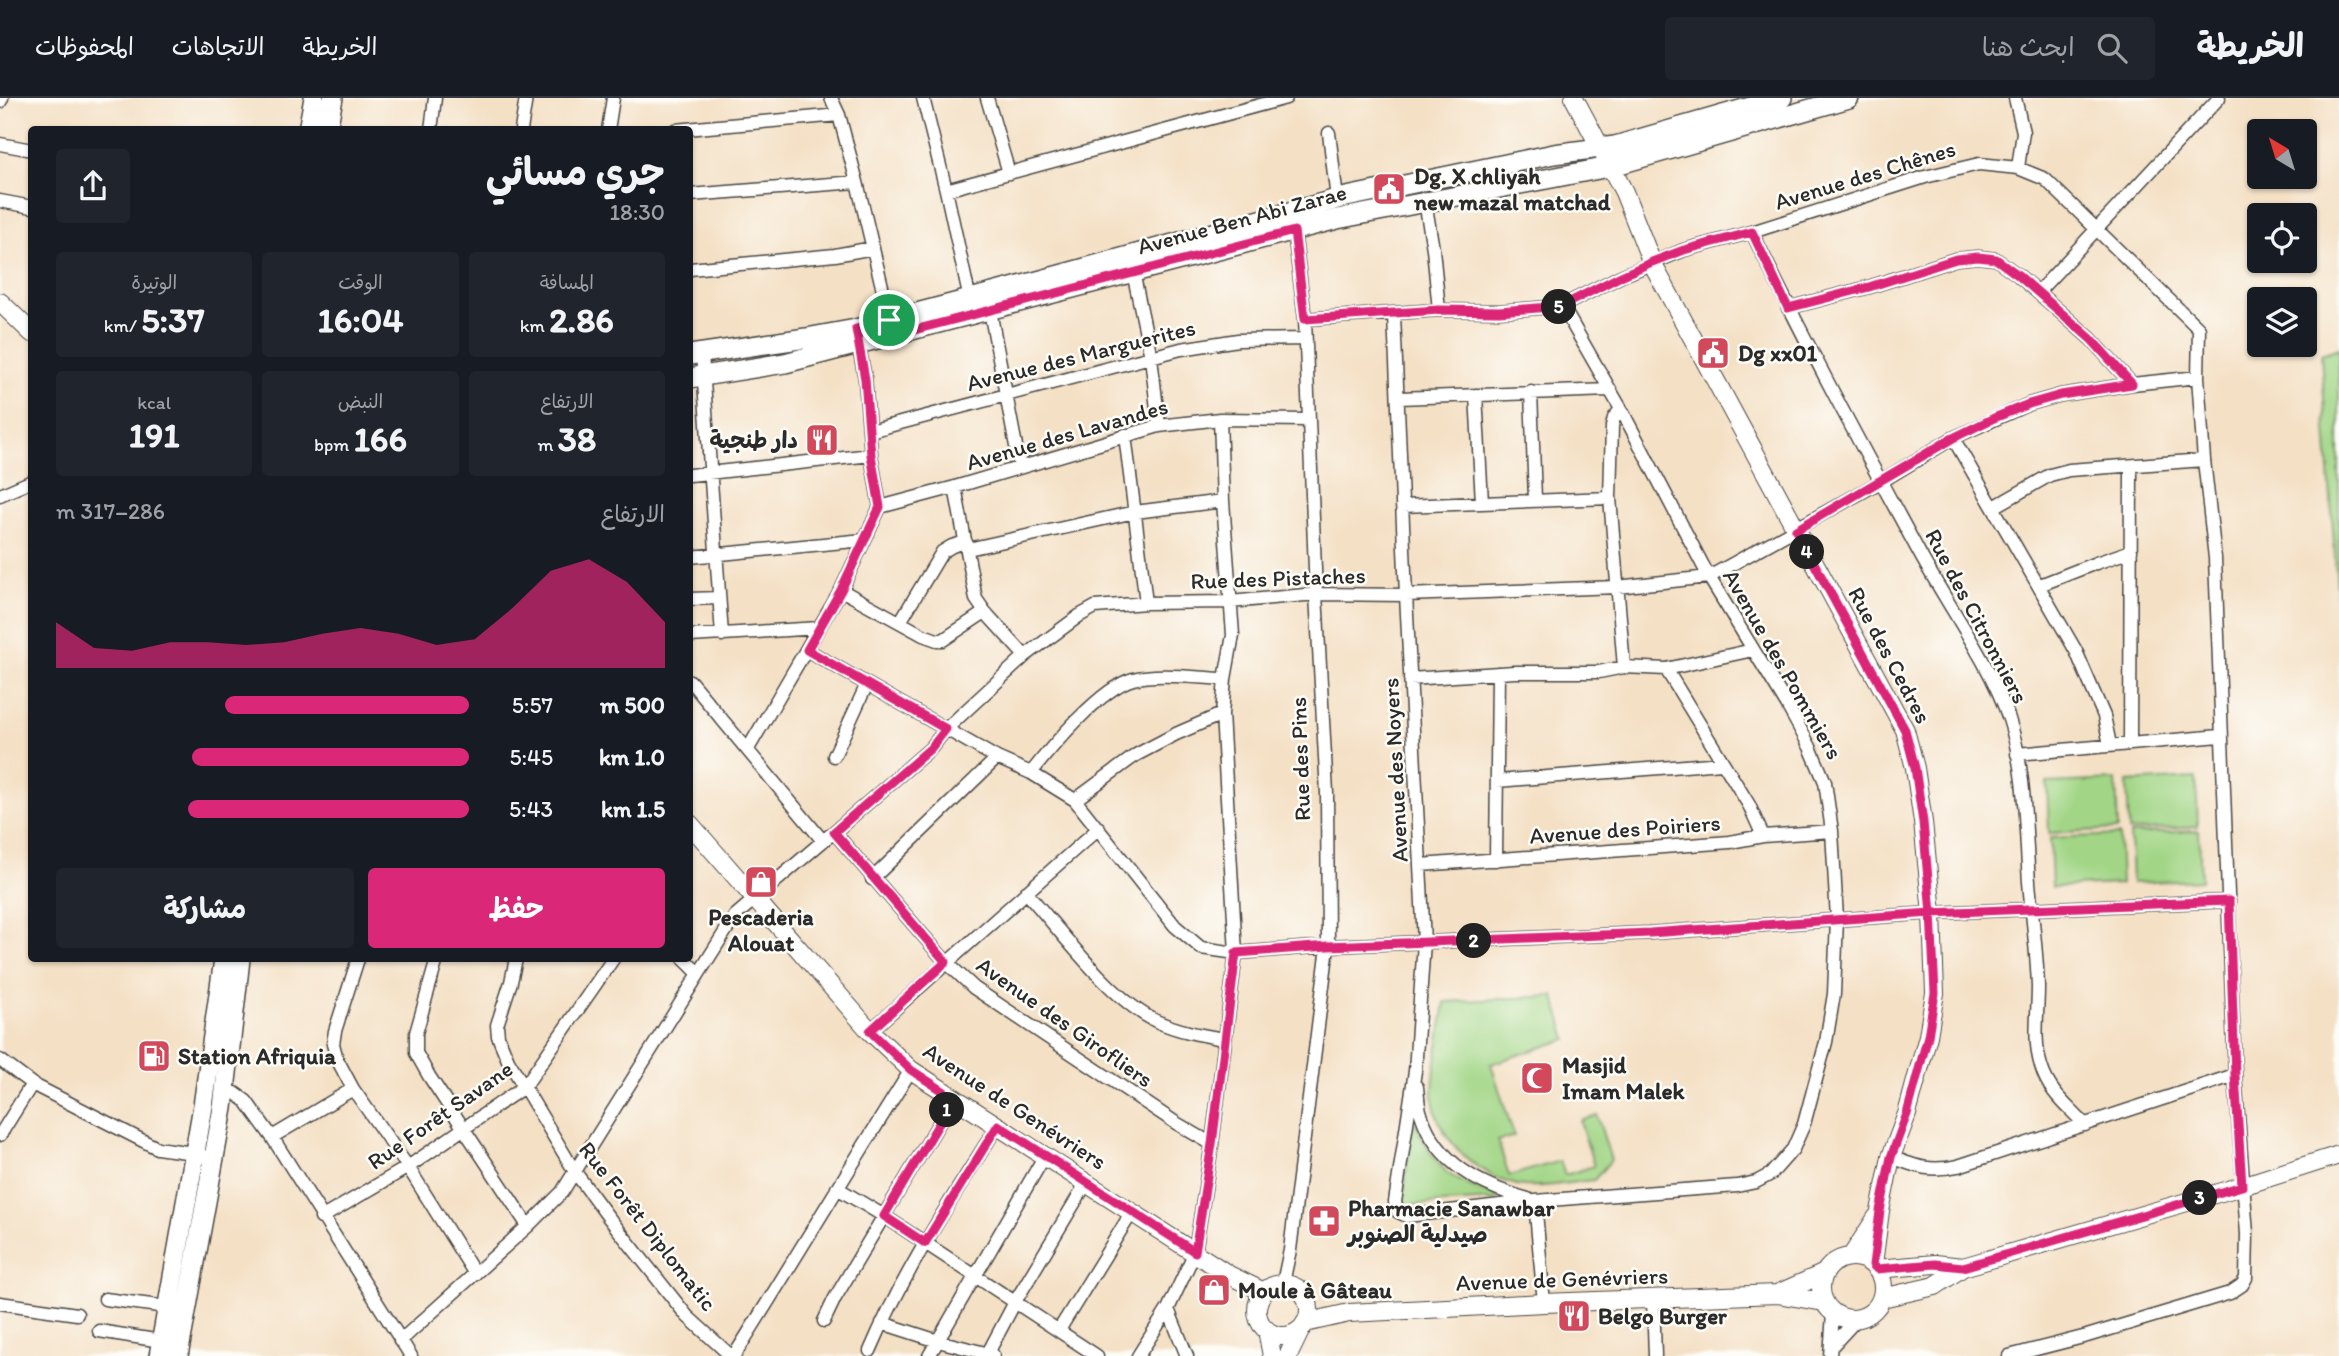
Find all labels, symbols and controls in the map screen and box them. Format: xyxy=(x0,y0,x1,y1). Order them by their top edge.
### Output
search box xyxy=(1665,17,2155,80)
text: الخريطة xyxy=(2197,26,2304,65)
icon: search xyxy=(2093,29,2131,67)
text: ابحث هنا xyxy=(1982,31,2075,63)
text: المحفوظات xyxy=(35,32,134,61)
text: الاتجاهات xyxy=(172,32,265,61)
text: الخريطة xyxy=(303,32,377,61)
north arrow xyxy=(2247,119,2317,189)
map controls xyxy=(2247,119,2317,357)
street label: Avenue des Chênes xyxy=(1771,134,1959,216)
button: share xyxy=(56,149,130,223)
text: جري مسائي xyxy=(486,149,665,195)
place label: Dg. X chliyah new mazal matchad xyxy=(1413,162,1611,216)
public building icon: Dg. X chliyah new mazal matchad xyxy=(1370,170,1408,208)
street label: Avenue Ben Abi Zarae xyxy=(1134,178,1350,260)
text: 18:30 xyxy=(609,198,665,226)
button: locate xyxy=(2247,203,2317,273)
text: الوتيرة xyxy=(131,271,177,294)
text: الوقت xyxy=(338,271,383,294)
text: المسافة xyxy=(540,271,594,294)
button: layers xyxy=(2247,287,2317,357)
pin xyxy=(859,290,919,350)
pin: 5 xyxy=(1542,290,1576,325)
text: 5 xyxy=(1554,295,1563,318)
text: 5:37 xyxy=(141,299,205,341)
text: 16:04 xyxy=(318,299,403,341)
text: 2.86 xyxy=(549,299,614,341)
icon: arrive xyxy=(870,301,908,339)
street label: Avenue des Marguerites xyxy=(964,313,1198,397)
text: /km xyxy=(104,314,141,337)
text: km xyxy=(520,314,549,337)
public building icon: Dg xx01 xyxy=(1694,334,1732,372)
place label: Dg xx01 xyxy=(1738,339,1818,367)
text: النبض xyxy=(338,390,383,413)
text: الارتفاع xyxy=(540,390,593,413)
text: kcal xyxy=(137,391,171,414)
street label: Avenue des Lavandes xyxy=(963,392,1171,476)
text: 191 xyxy=(129,414,180,456)
text: 166 xyxy=(354,418,407,460)
text: 38 xyxy=(558,418,596,460)
restaurant icon: دار طنجية xyxy=(803,421,841,459)
place label: دار طنجية xyxy=(709,426,798,454)
text: bpm xyxy=(314,433,354,456)
text: m xyxy=(538,433,558,456)
text: 286–317 m xyxy=(56,497,165,525)
text: الارتفاع xyxy=(601,500,665,528)
street label: Rue des Citronniers xyxy=(1919,524,2035,708)
pin: 4 xyxy=(1790,534,1825,570)
text: 4 xyxy=(1801,540,1812,563)
street label: Rue des Pistaches xyxy=(1190,561,1366,595)
street label: Avenue des Pommiers xyxy=(1717,564,1849,764)
street label: Rue des Cedres xyxy=(1842,582,1938,728)
street label: Avenue des Noyers xyxy=(1376,677,1414,863)
text: 5:57 xyxy=(512,691,553,719)
text: 500 m xyxy=(600,691,665,719)
street label: Rue des Pins xyxy=(1284,696,1316,822)
text: 5:45 xyxy=(509,743,553,771)
text: 1.0 km xyxy=(599,743,665,771)
text: 5:43 xyxy=(509,795,553,823)
text: 1.5 km xyxy=(601,795,665,823)
street label: Avenue des Poiriers xyxy=(1529,808,1721,850)
shop icon: Pescaderia Alouat xyxy=(742,863,780,901)
button: مشاركة xyxy=(56,868,354,948)
button: حفظ xyxy=(368,868,665,948)
place label: Pescaderia Alouat xyxy=(708,903,814,957)
pin: 2 xyxy=(1456,924,1492,958)
text: 2 xyxy=(1469,929,1479,952)
street label: Avenue des Girofliers xyxy=(971,951,1159,1093)
street label: Avenue de Genévriers xyxy=(918,1036,1112,1176)
fuel station icon: Station Afriquia xyxy=(135,1037,173,1075)
place label: Station Afriquia xyxy=(178,1042,337,1070)
place label: Masjid Imam Malek xyxy=(1562,1051,1686,1105)
street label: Rue Forêt Savane xyxy=(362,1054,518,1176)
mosque icon: Masjid Imam Malek xyxy=(1518,1059,1556,1097)
pin: 1 xyxy=(930,1093,964,1128)
text: 1 xyxy=(942,1098,951,1121)
street label: Rue Forêt Diplomatic xyxy=(573,1136,723,1317)
pin: 3 xyxy=(2182,1180,2218,1216)
text: 3 xyxy=(2194,1186,2205,1209)
place label: Pharmacie Sanawbar صيدلية الصنوبر xyxy=(1346,1194,1555,1249)
pharmacy icon: Pharmacie Sanawbar صيدلية الصنوبر xyxy=(1305,1202,1343,1240)
street label: Avenue de Genévriers xyxy=(1455,1261,1669,1297)
shop icon: Moule à Gâteau xyxy=(1195,1271,1233,1309)
place label: Moule à Gâteau xyxy=(1238,1276,1392,1304)
restaurant icon: Belgo Burger xyxy=(1555,1297,1593,1335)
place label: Belgo Burger xyxy=(1598,1302,1727,1330)

